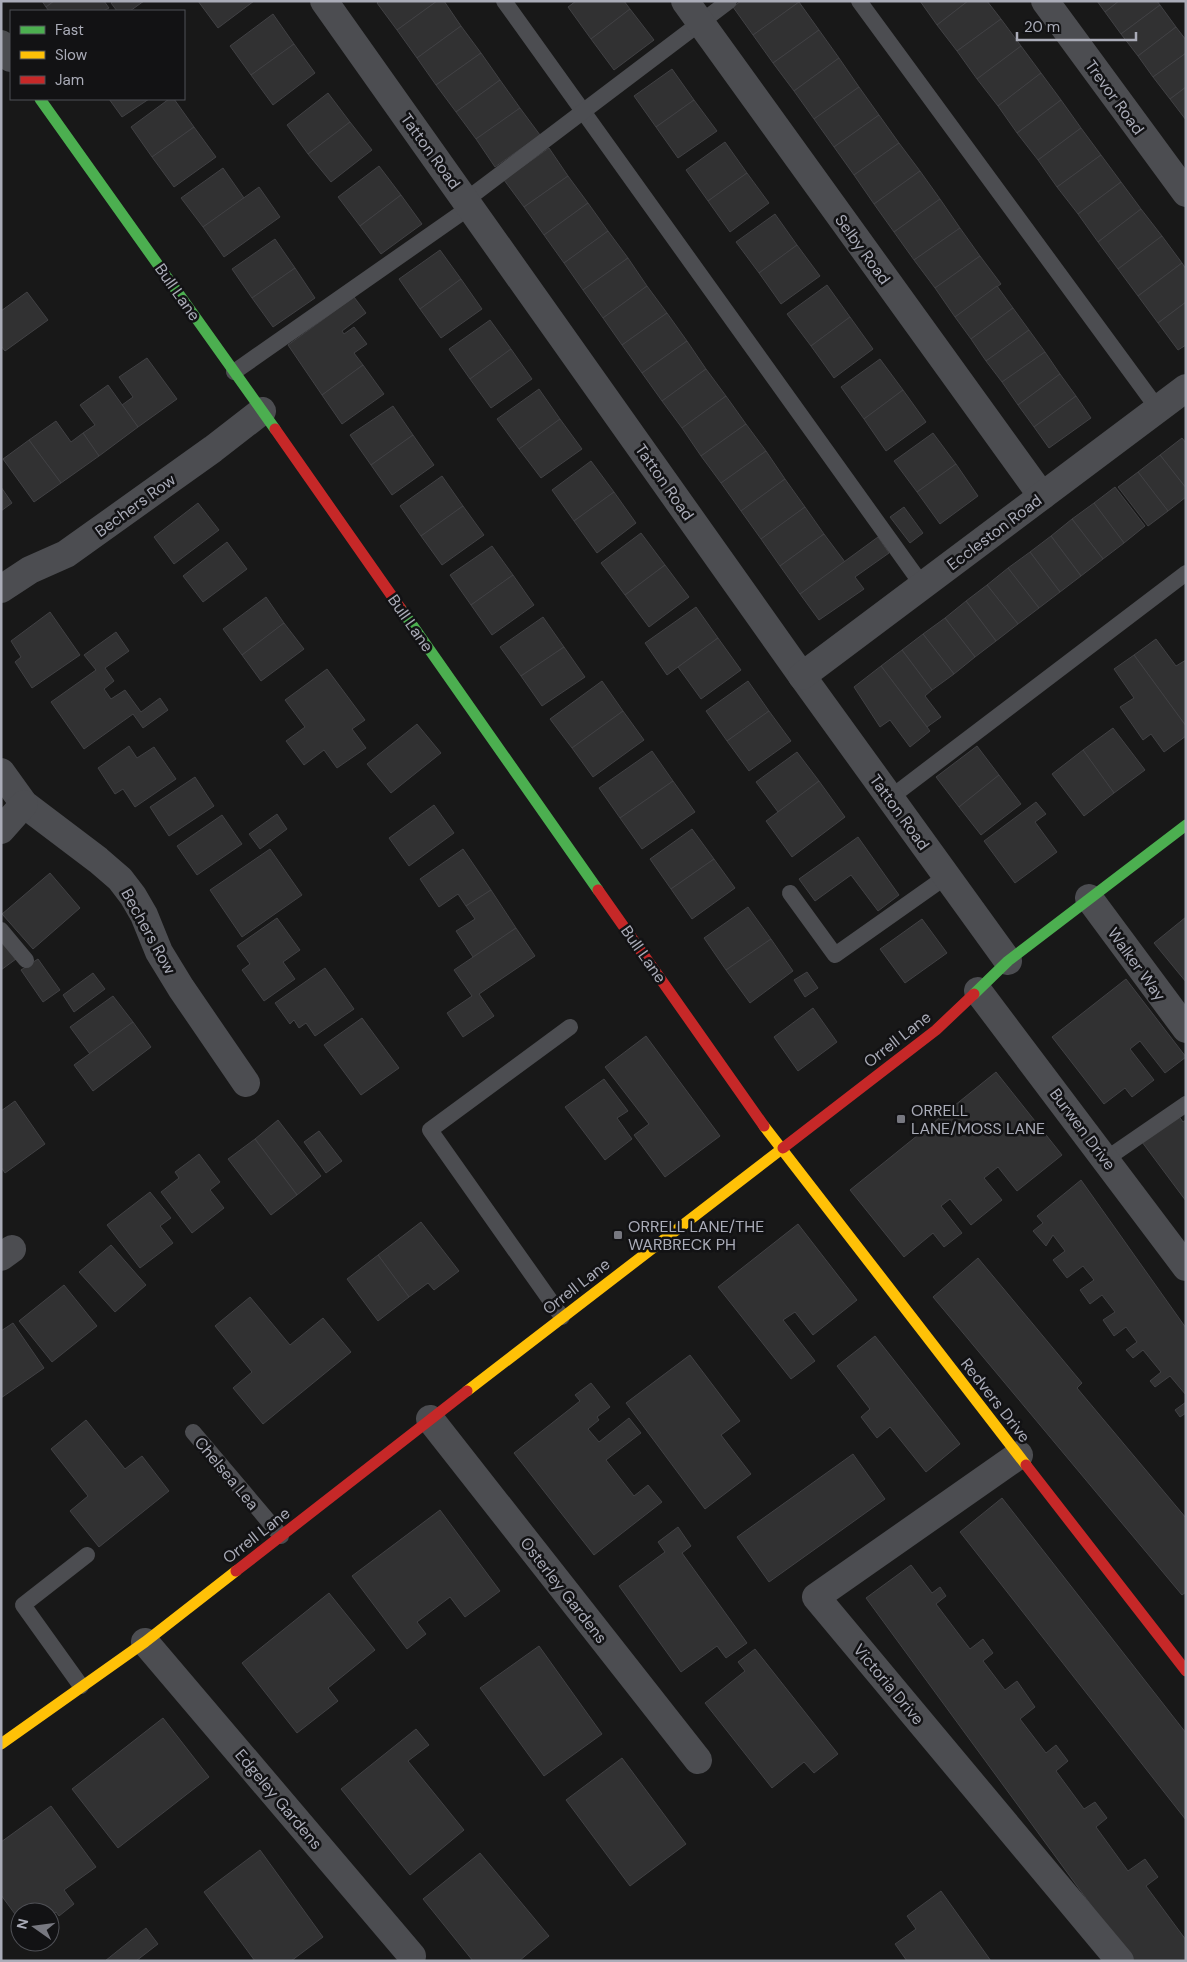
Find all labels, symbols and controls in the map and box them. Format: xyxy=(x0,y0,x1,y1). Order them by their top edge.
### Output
legend xyxy=(10,10,185,100)
scale bar xyxy=(1017,10,1136,42)
text: 20 m xyxy=(1024,17,1060,37)
text: Fast xyxy=(55,20,84,40)
text: Slow xyxy=(55,45,88,65)
street label: Trevor Road xyxy=(1080,56,1149,139)
text: Jam xyxy=(55,70,84,90)
street label: Tatton Road xyxy=(396,109,465,193)
street label: Selby Road xyxy=(830,210,895,289)
street label: Bull Lane xyxy=(150,259,205,325)
street label: Tatton Road xyxy=(631,440,699,525)
street label: Bechers Row xyxy=(91,469,180,542)
street label: Eccleston Road xyxy=(942,490,1046,575)
street label: Bull Lane xyxy=(383,590,438,656)
street label: Tatton Road xyxy=(865,770,934,854)
street label: Bechers Row xyxy=(116,885,181,978)
street label: Bull Lane xyxy=(616,921,671,987)
street label: Walker Way xyxy=(1103,923,1170,1005)
street label: Orrell Lane xyxy=(859,1007,935,1072)
street label: Burwen Drive xyxy=(1045,1084,1120,1174)
place label: ORRELL LANE/MOSS LANE xyxy=(911,1100,1045,1139)
marker: ORRELL LANE/MOSS LANE xyxy=(895,1113,907,1125)
place label: ORRELL LANE/THE WARBRECK PH xyxy=(628,1216,764,1255)
marker: ORRELL LANE/THE WARBRECK PH xyxy=(612,1229,624,1241)
street label: Orrell Lane xyxy=(538,1254,614,1319)
street label: Redvers Drive xyxy=(956,1354,1035,1447)
street label: Chelsea Lea xyxy=(190,1432,263,1514)
street label: Orrell Lane xyxy=(218,1503,294,1568)
street label: Osterley Gardens xyxy=(515,1533,612,1648)
street label: Victoria Drive xyxy=(849,1639,929,1729)
street label: Edgeley Gardens xyxy=(230,1745,327,1854)
north arrow xyxy=(10,1902,60,1952)
text: N xyxy=(12,1917,32,1931)

